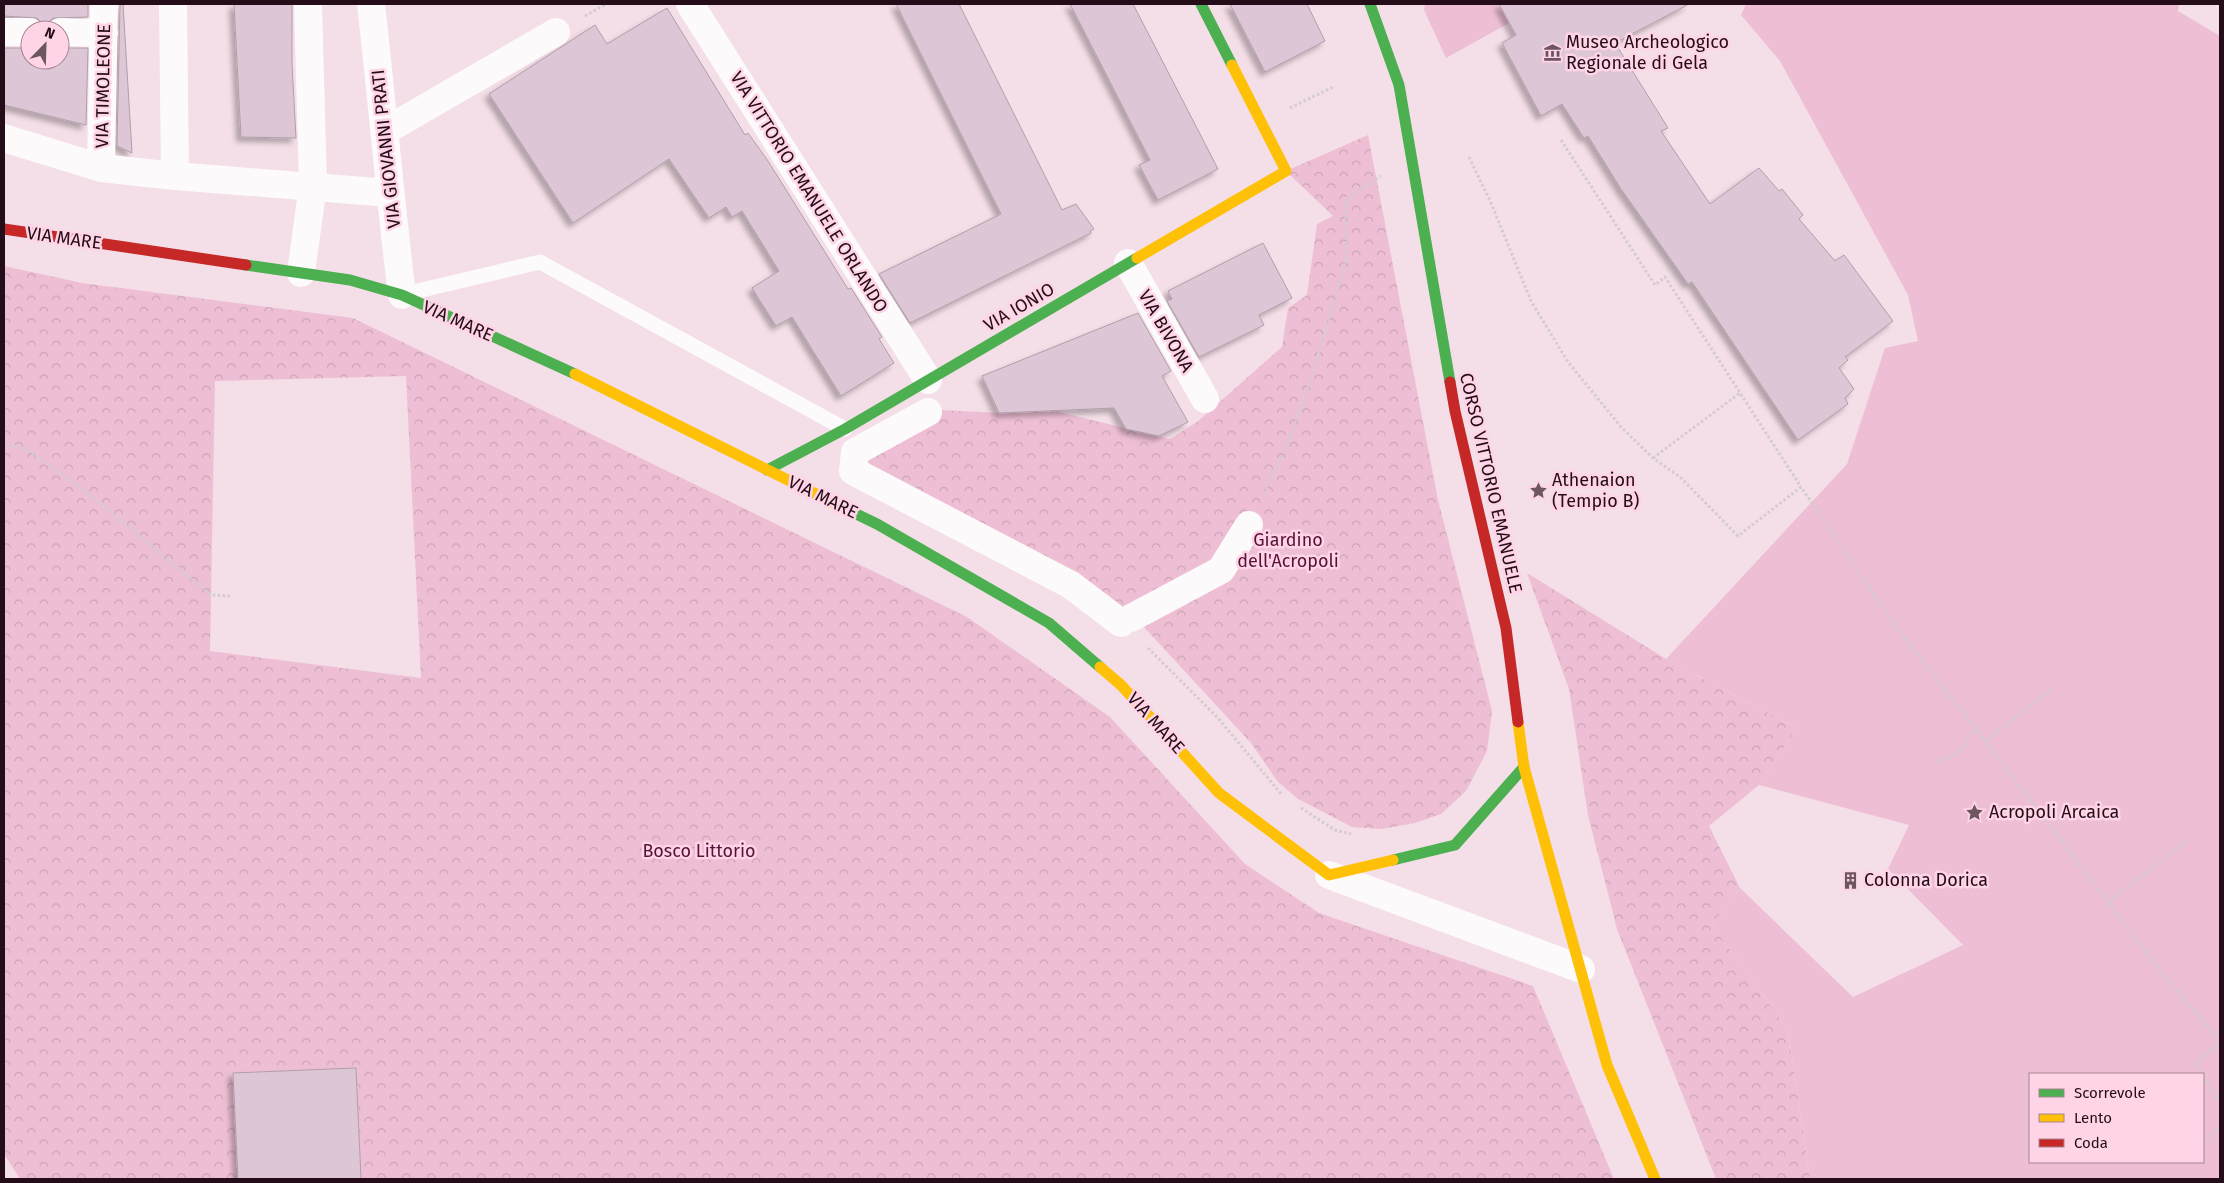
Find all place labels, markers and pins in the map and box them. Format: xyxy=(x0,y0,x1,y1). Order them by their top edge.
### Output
place label: Museo Archeologico Regionale di Gela xyxy=(1566,31,1729,74)
museum icon: Museo Archeologico Regionale di Gela xyxy=(1542,42,1562,62)
place label: Athenaion (Tempio B) xyxy=(1552,469,1639,512)
place icon: Athenaion (Tempio B) xyxy=(1528,480,1548,500)
place label: Acropoli Arcaica xyxy=(1989,801,2119,823)
place icon: Acropoli Arcaica xyxy=(1965,802,1985,822)
place label: Colonna Dorica xyxy=(1864,869,1988,891)
building icon: Colonna Dorica xyxy=(1840,870,1860,890)

